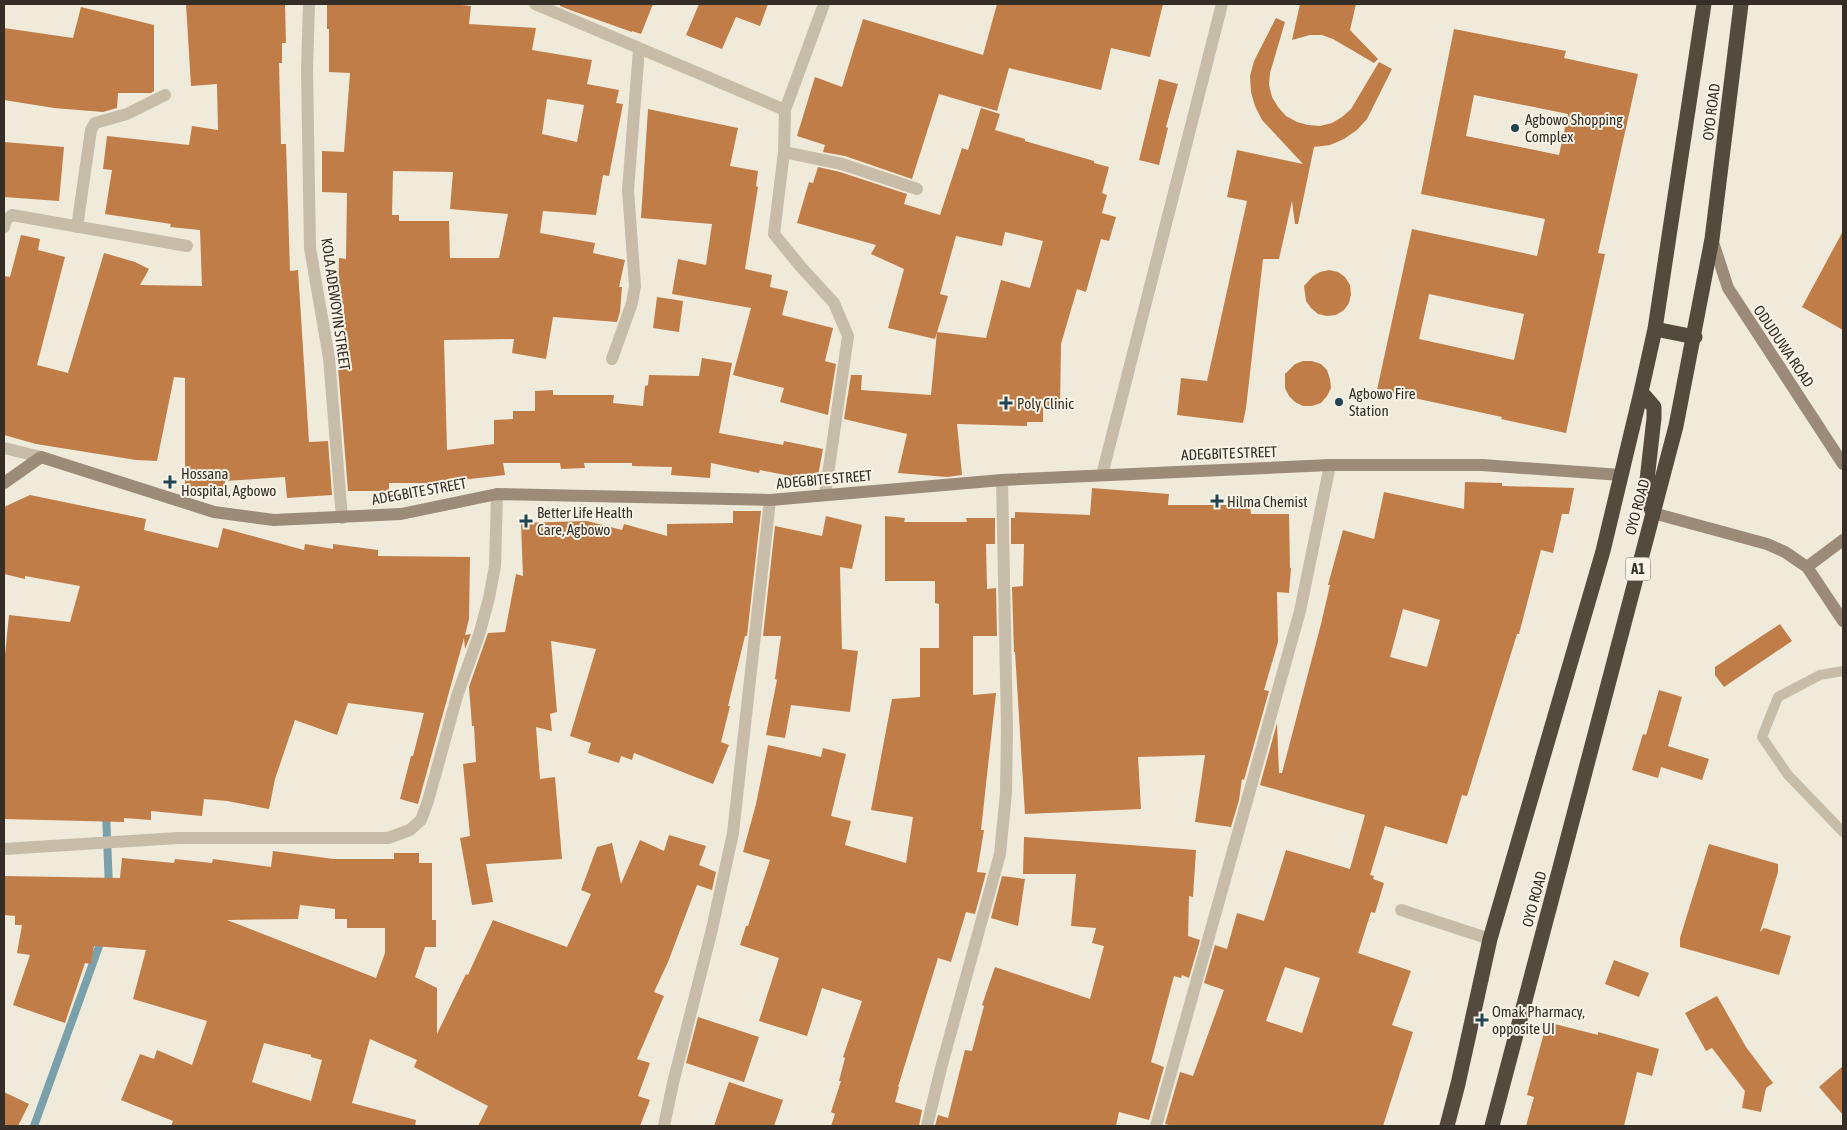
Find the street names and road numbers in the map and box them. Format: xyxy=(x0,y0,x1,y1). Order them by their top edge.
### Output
street label: OYO ROAD xyxy=(1699,83,1723,141)
street label: KOLA ADEWOYIN STREET xyxy=(318,237,354,372)
street label: ODUDUWA ROAD xyxy=(1750,302,1818,390)
street label: ADEGBITE STREET xyxy=(1181,443,1278,463)
street label: ADEGBITE STREET xyxy=(776,466,873,492)
street label: ADEGBITE STREET xyxy=(370,474,468,508)
street label: OYO ROAD xyxy=(1621,477,1653,537)
road number: A1 xyxy=(1626,558,1650,580)
street label: OYO ROAD xyxy=(1518,869,1550,929)

